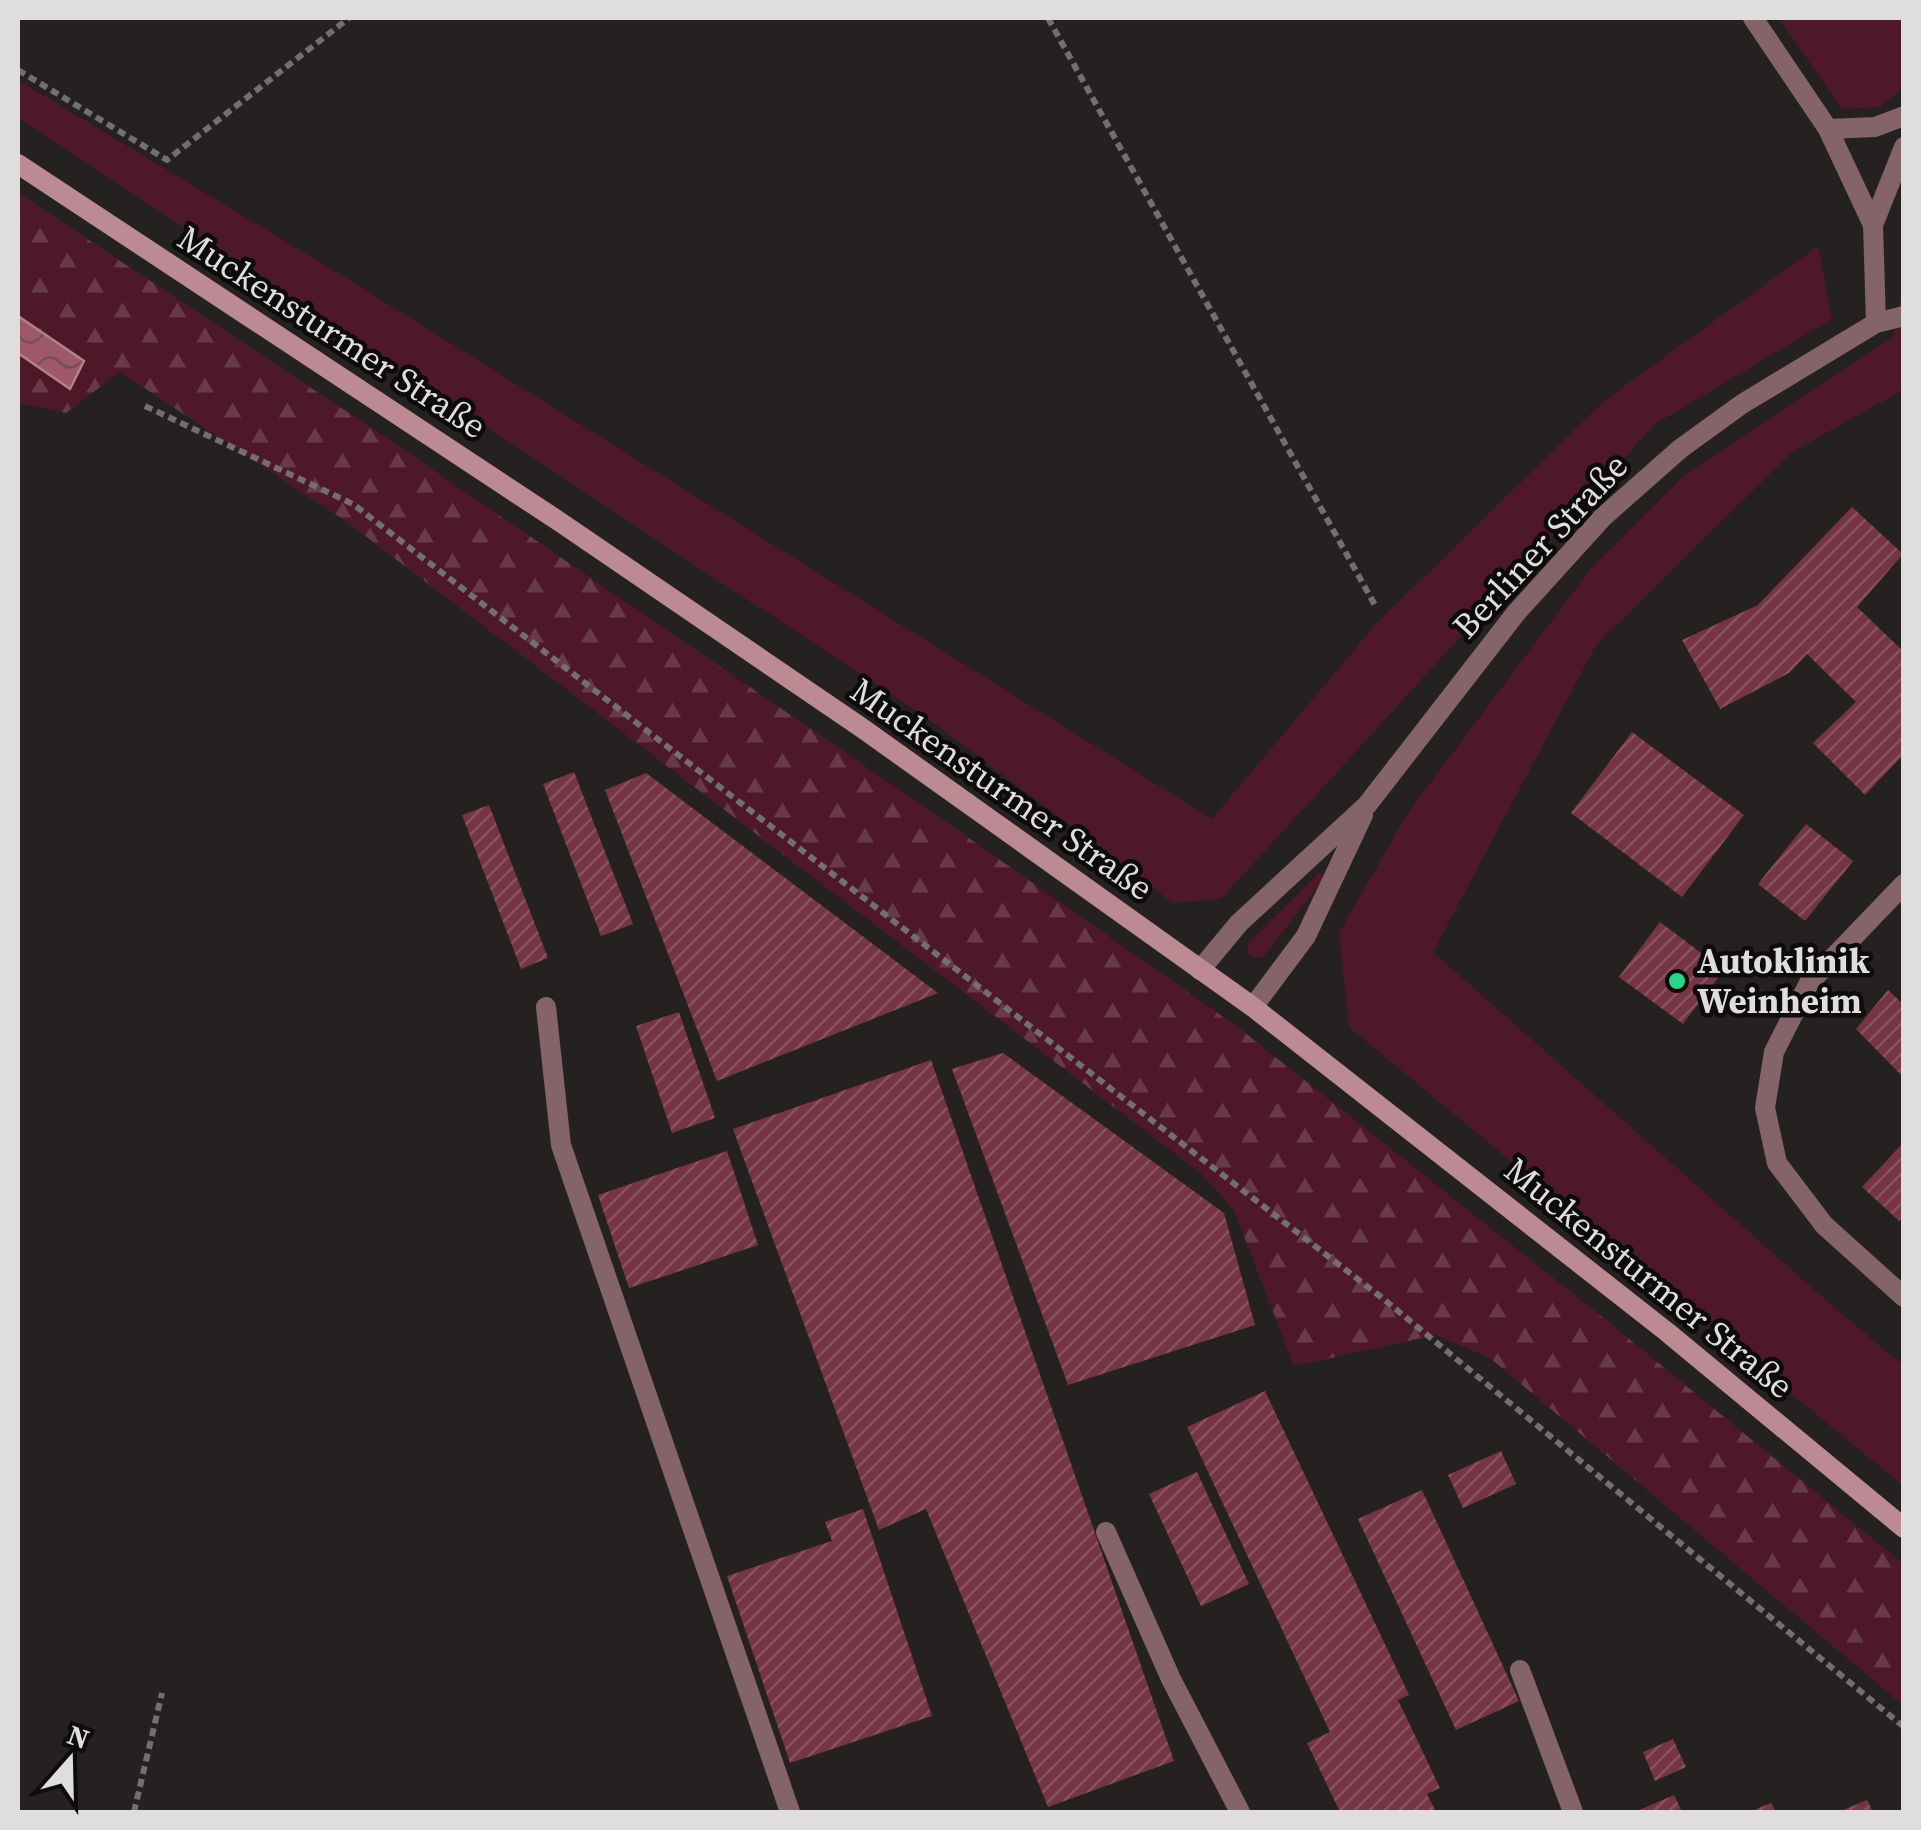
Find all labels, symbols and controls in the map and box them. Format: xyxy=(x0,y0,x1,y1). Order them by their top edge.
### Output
street label: Muckensturmer Straße xyxy=(168,214,496,450)
street label: Berliner Straße xyxy=(1442,443,1638,649)
street label: Muckensturmer Straße xyxy=(841,666,1163,912)
place label: Autoklinik Weinheim xyxy=(1697,937,1870,1025)
marker: Autoklinik Weinheim xyxy=(1666,970,1688,992)
street label: Muckensturmer Straße xyxy=(1494,1146,1804,1410)
north arrow xyxy=(20,1710,120,1810)
text: N xyxy=(62,1715,95,1758)

